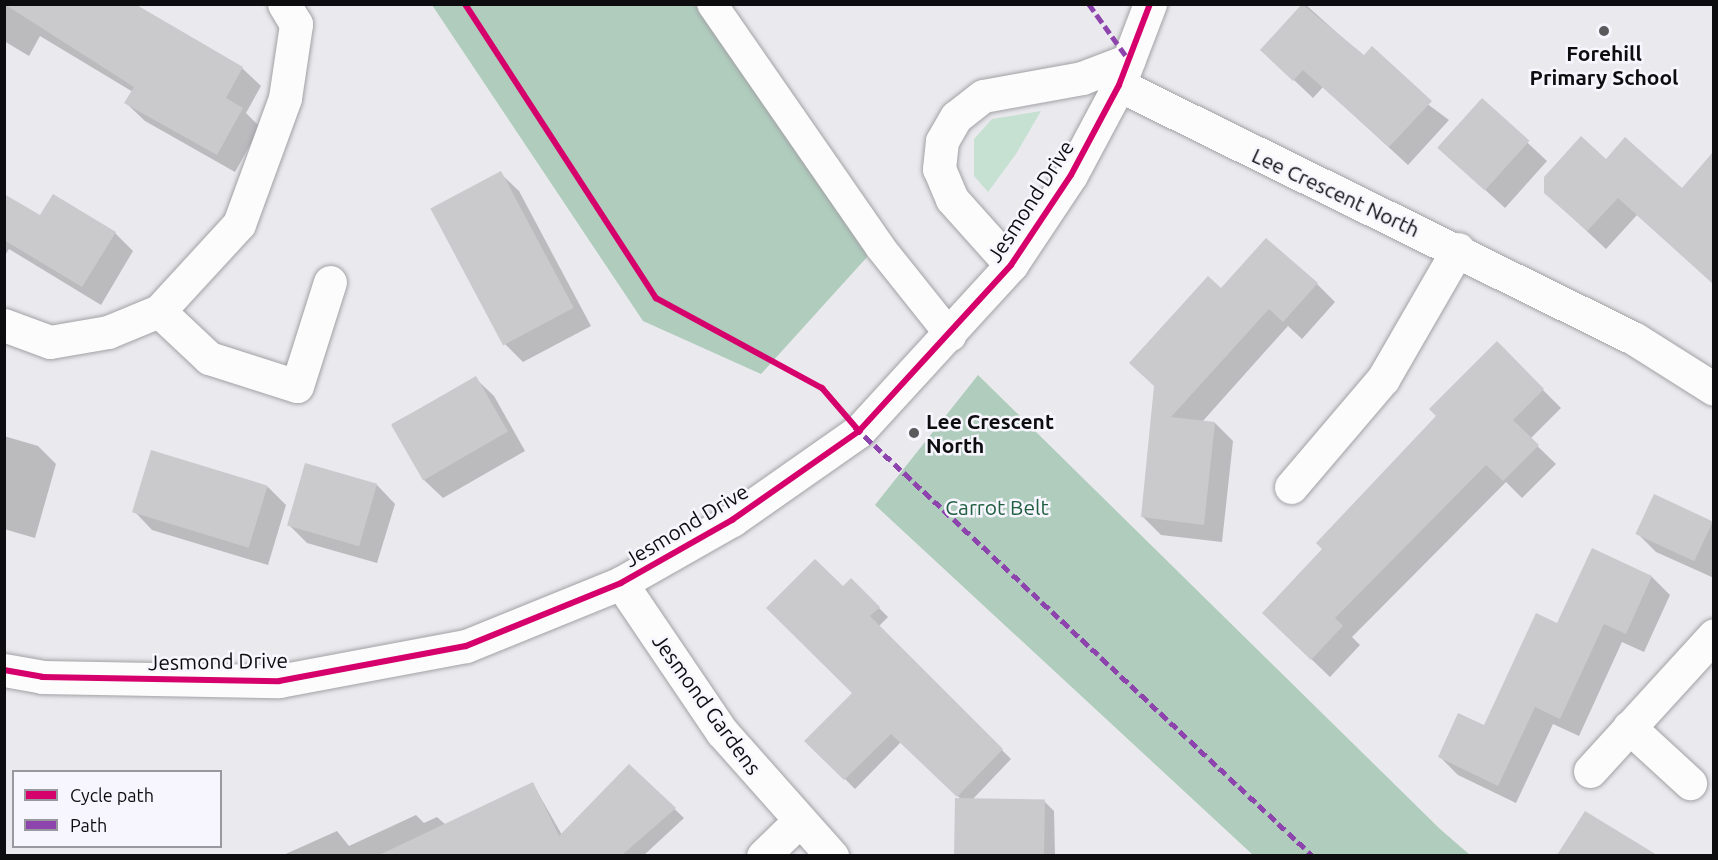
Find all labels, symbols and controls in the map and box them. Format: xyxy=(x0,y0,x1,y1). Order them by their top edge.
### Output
marker: Forehill Primary School xyxy=(1597,24,1611,38)
place label: Forehill Primary School xyxy=(1530,40,1678,90)
street label: Jesmond Drive xyxy=(981,135,1079,267)
street label: Lee Crescent North xyxy=(1248,142,1424,242)
place label: Lee Crescent North xyxy=(926,408,1054,458)
marker: Lee Crescent North xyxy=(907,426,921,440)
street label: Jesmond Drive xyxy=(619,478,753,572)
park label: Carrot Belt xyxy=(945,494,1049,520)
street label: Jesmond Gardens xyxy=(647,629,767,779)
street label: Jesmond Drive xyxy=(148,647,288,675)
legend xyxy=(12,770,222,848)
text: Cycle path xyxy=(70,785,154,805)
text: Path xyxy=(70,815,107,835)

